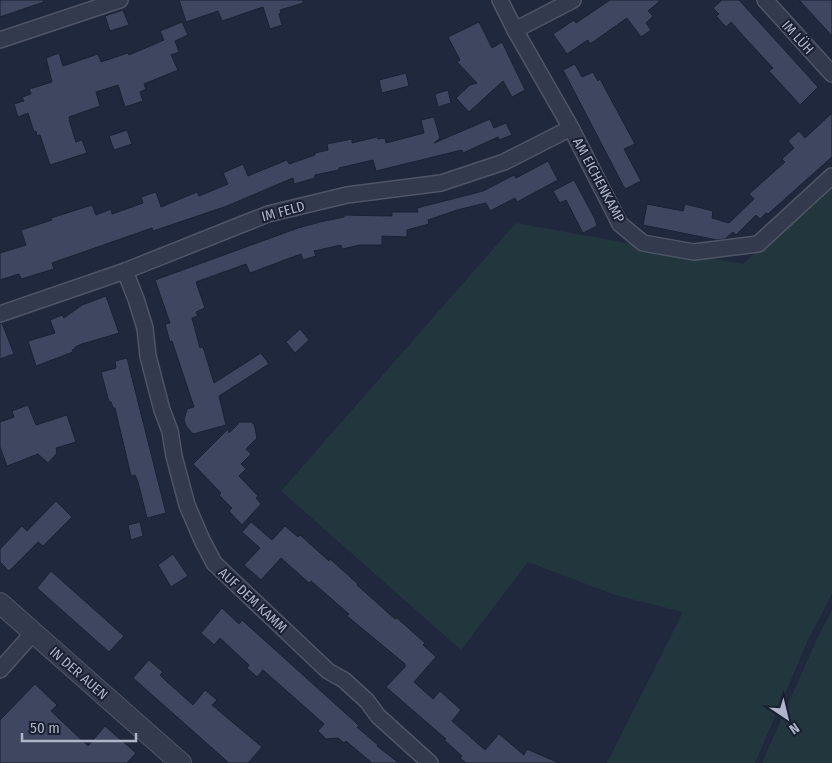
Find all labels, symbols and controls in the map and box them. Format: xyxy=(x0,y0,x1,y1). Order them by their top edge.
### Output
street label: IM LÜH xyxy=(778,16,818,58)
street label: AM EICHENKAMP xyxy=(569,135,628,226)
street label: IM FELD xyxy=(260,198,307,225)
street label: AUF DEM KAMM xyxy=(215,564,290,636)
street label: IN DER AUEN xyxy=(46,643,111,703)
north arrow xyxy=(762,693,812,743)
scale bar xyxy=(22,710,136,742)
text: 50 m xyxy=(30,719,60,737)
text: N xyxy=(786,719,802,738)

